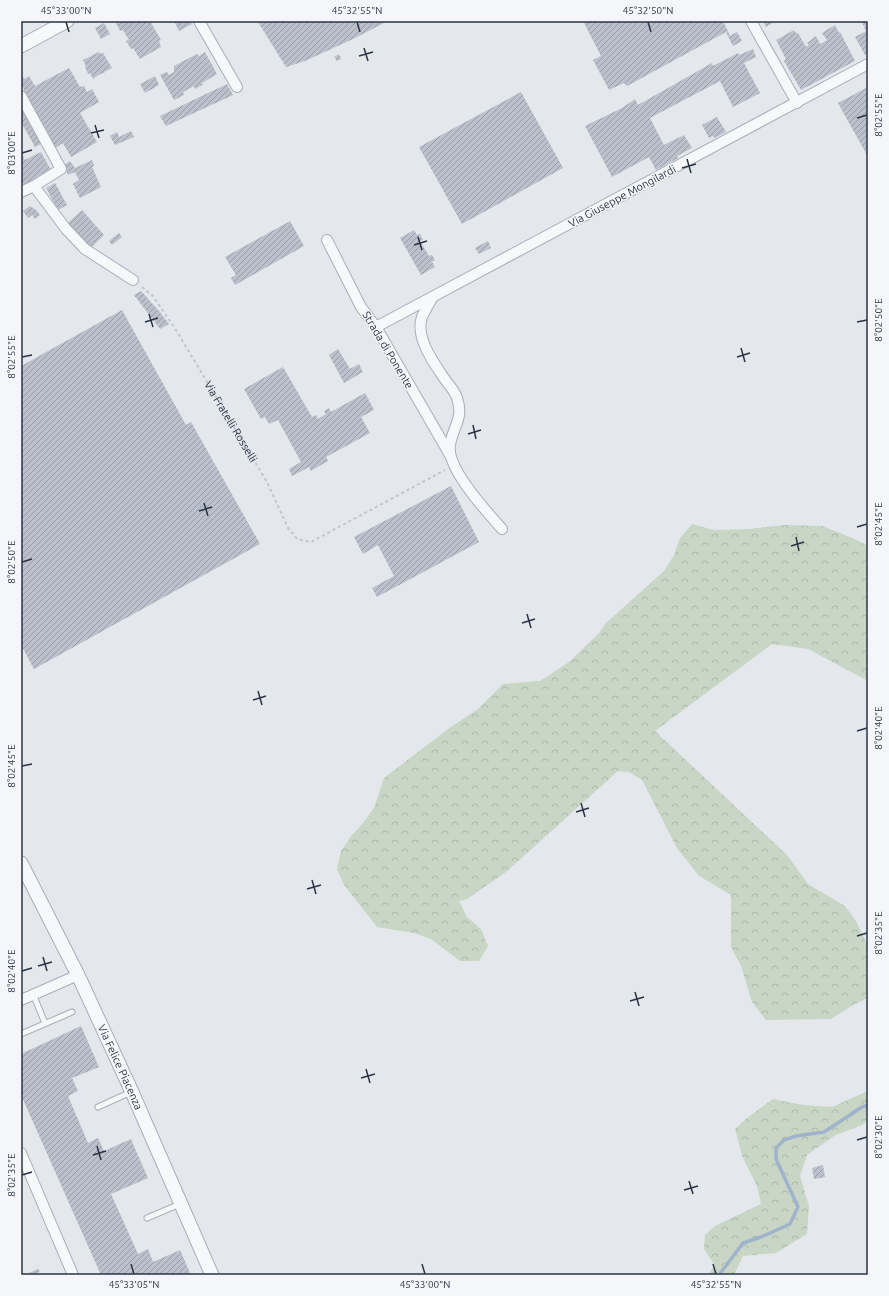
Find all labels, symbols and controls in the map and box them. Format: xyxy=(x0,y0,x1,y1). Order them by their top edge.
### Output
text: 45°33'00"N xyxy=(41,5,91,16)
text: 45°32'55"N xyxy=(332,5,382,16)
text: 45°32'50"N xyxy=(623,5,673,16)
text: 8°02'55"E xyxy=(873,93,884,137)
text: 8°03'00"E xyxy=(6,131,17,175)
street label: Via Giuseppe Mongilardi xyxy=(566,163,678,229)
text: 8°02'50"E xyxy=(873,298,884,342)
street label: Strada di Ponente xyxy=(360,309,416,391)
text: 8°02'55"E xyxy=(6,335,17,379)
street label: Via Fratelli Rosselli xyxy=(202,379,260,464)
text: 8°02'45"E xyxy=(873,502,884,546)
text: 8°02'50"E xyxy=(6,540,17,584)
text: 8°02'40"E xyxy=(873,706,884,750)
text: 8°02'45"E xyxy=(6,744,17,788)
text: 8°02'35"E xyxy=(873,911,884,955)
text: 8°02'40"E xyxy=(6,949,17,993)
street label: Via Felice Piacenza xyxy=(96,1023,145,1112)
text: 8°02'30"E xyxy=(873,1115,884,1159)
text: 8°02'35"E xyxy=(6,1153,17,1197)
text: 45°33'05"N xyxy=(109,1279,159,1290)
text: 45°33'00"N xyxy=(400,1279,450,1290)
text: 45°32'55"N xyxy=(691,1279,741,1290)

